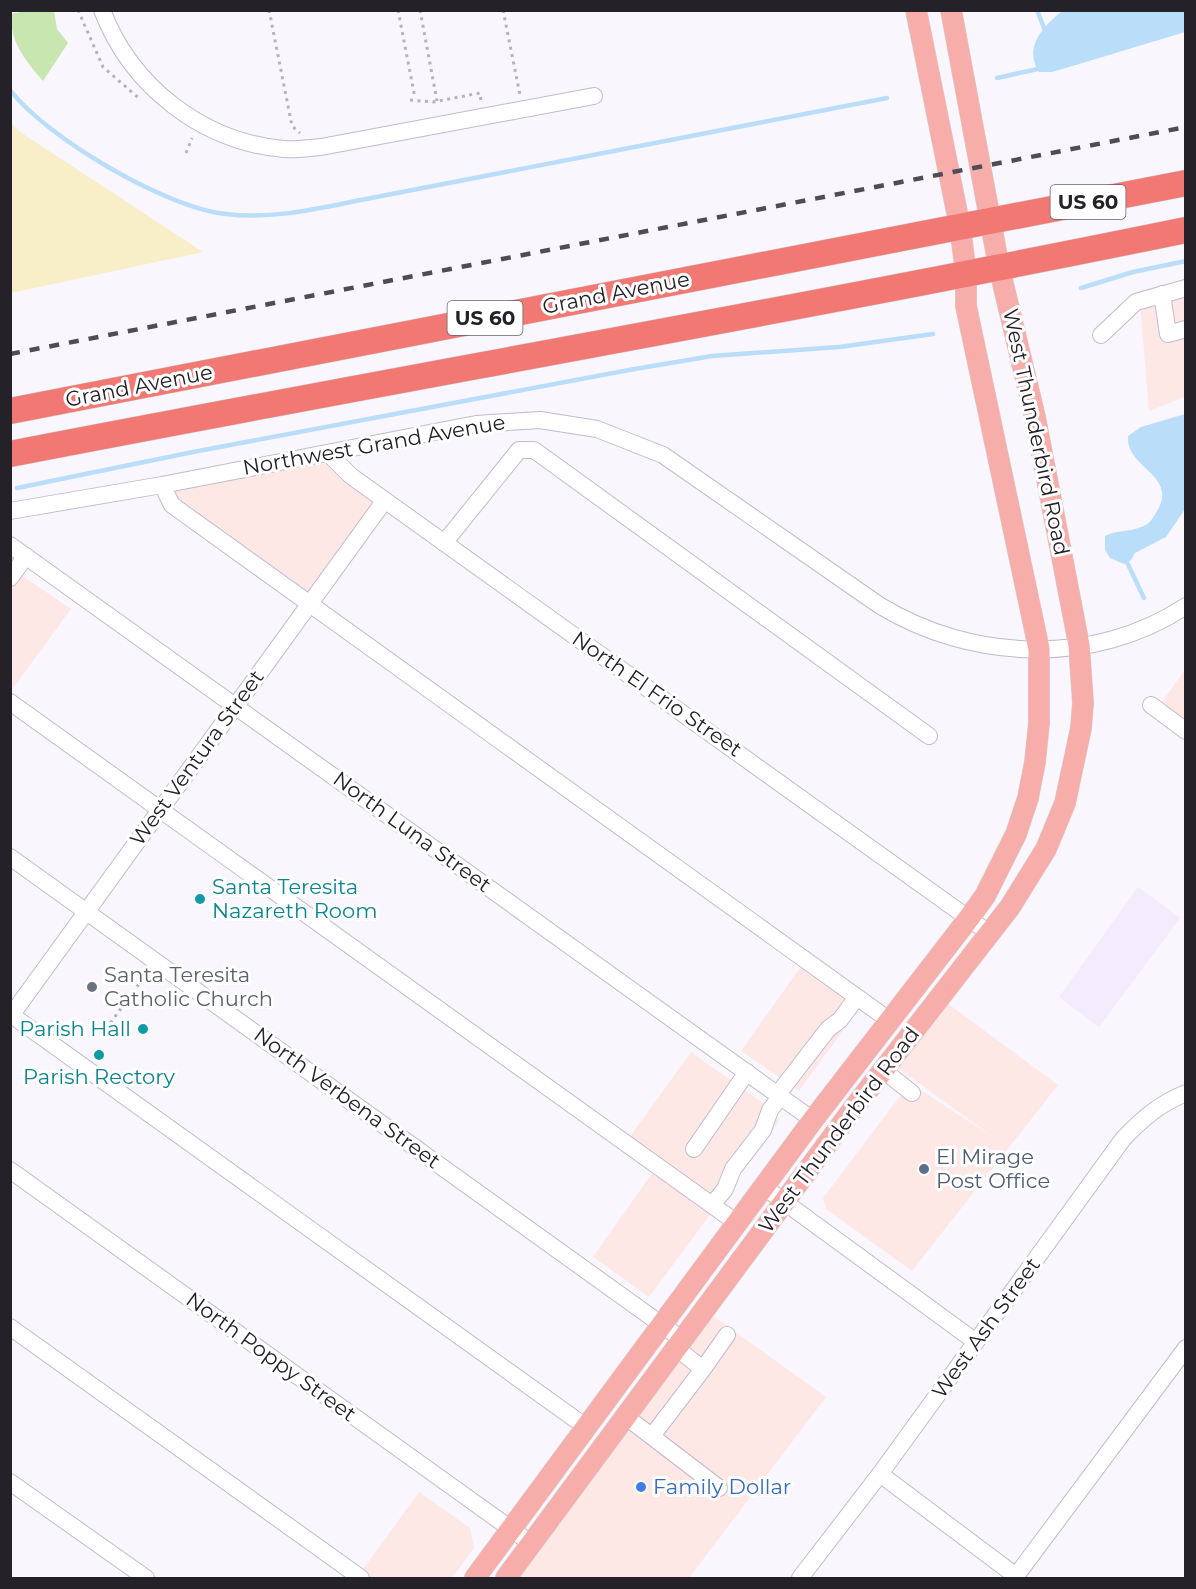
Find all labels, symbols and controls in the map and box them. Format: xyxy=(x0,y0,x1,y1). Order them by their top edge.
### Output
road number: US 60 xyxy=(1050,185,1126,219)
street label: Grand Avenue xyxy=(540,266,692,319)
road number: US 60 xyxy=(448,301,522,335)
street label: West Thunderbird Road xyxy=(998,306,1075,558)
street label: Grand Avenue xyxy=(63,359,215,412)
street label: Northwest Grand Avenue xyxy=(241,409,507,480)
street label: North El Frio Street xyxy=(568,626,747,762)
street label: West Ventura Street xyxy=(124,665,269,850)
street label: North Luna Street xyxy=(328,766,496,897)
place label: Santa Teresita Nazareth Room xyxy=(212,874,377,923)
marker: Santa Teresita Nazareth Room xyxy=(193,892,207,906)
place label: Santa Teresita Catholic Church xyxy=(104,962,273,1011)
marker: Santa Teresita Catholic Church xyxy=(85,980,99,994)
place label: Parish Hall xyxy=(19,1016,131,1041)
marker: Parish Hall xyxy=(136,1022,150,1036)
street label: North Verbena Street xyxy=(249,1022,445,1174)
street label: West Thunderbird Road xyxy=(753,1022,924,1238)
marker: Parish Rectory xyxy=(92,1048,106,1062)
place label: Parish Rectory xyxy=(23,1064,176,1089)
place label: El Mirage Post Office xyxy=(936,1144,1050,1193)
marker: El Mirage Post Office xyxy=(917,1162,931,1176)
street label: West Ash Street xyxy=(926,1253,1045,1403)
street label: North Poppy Street xyxy=(182,1287,361,1427)
place label: Family Dollar xyxy=(653,1474,791,1499)
marker: Family Dollar xyxy=(634,1480,648,1494)

